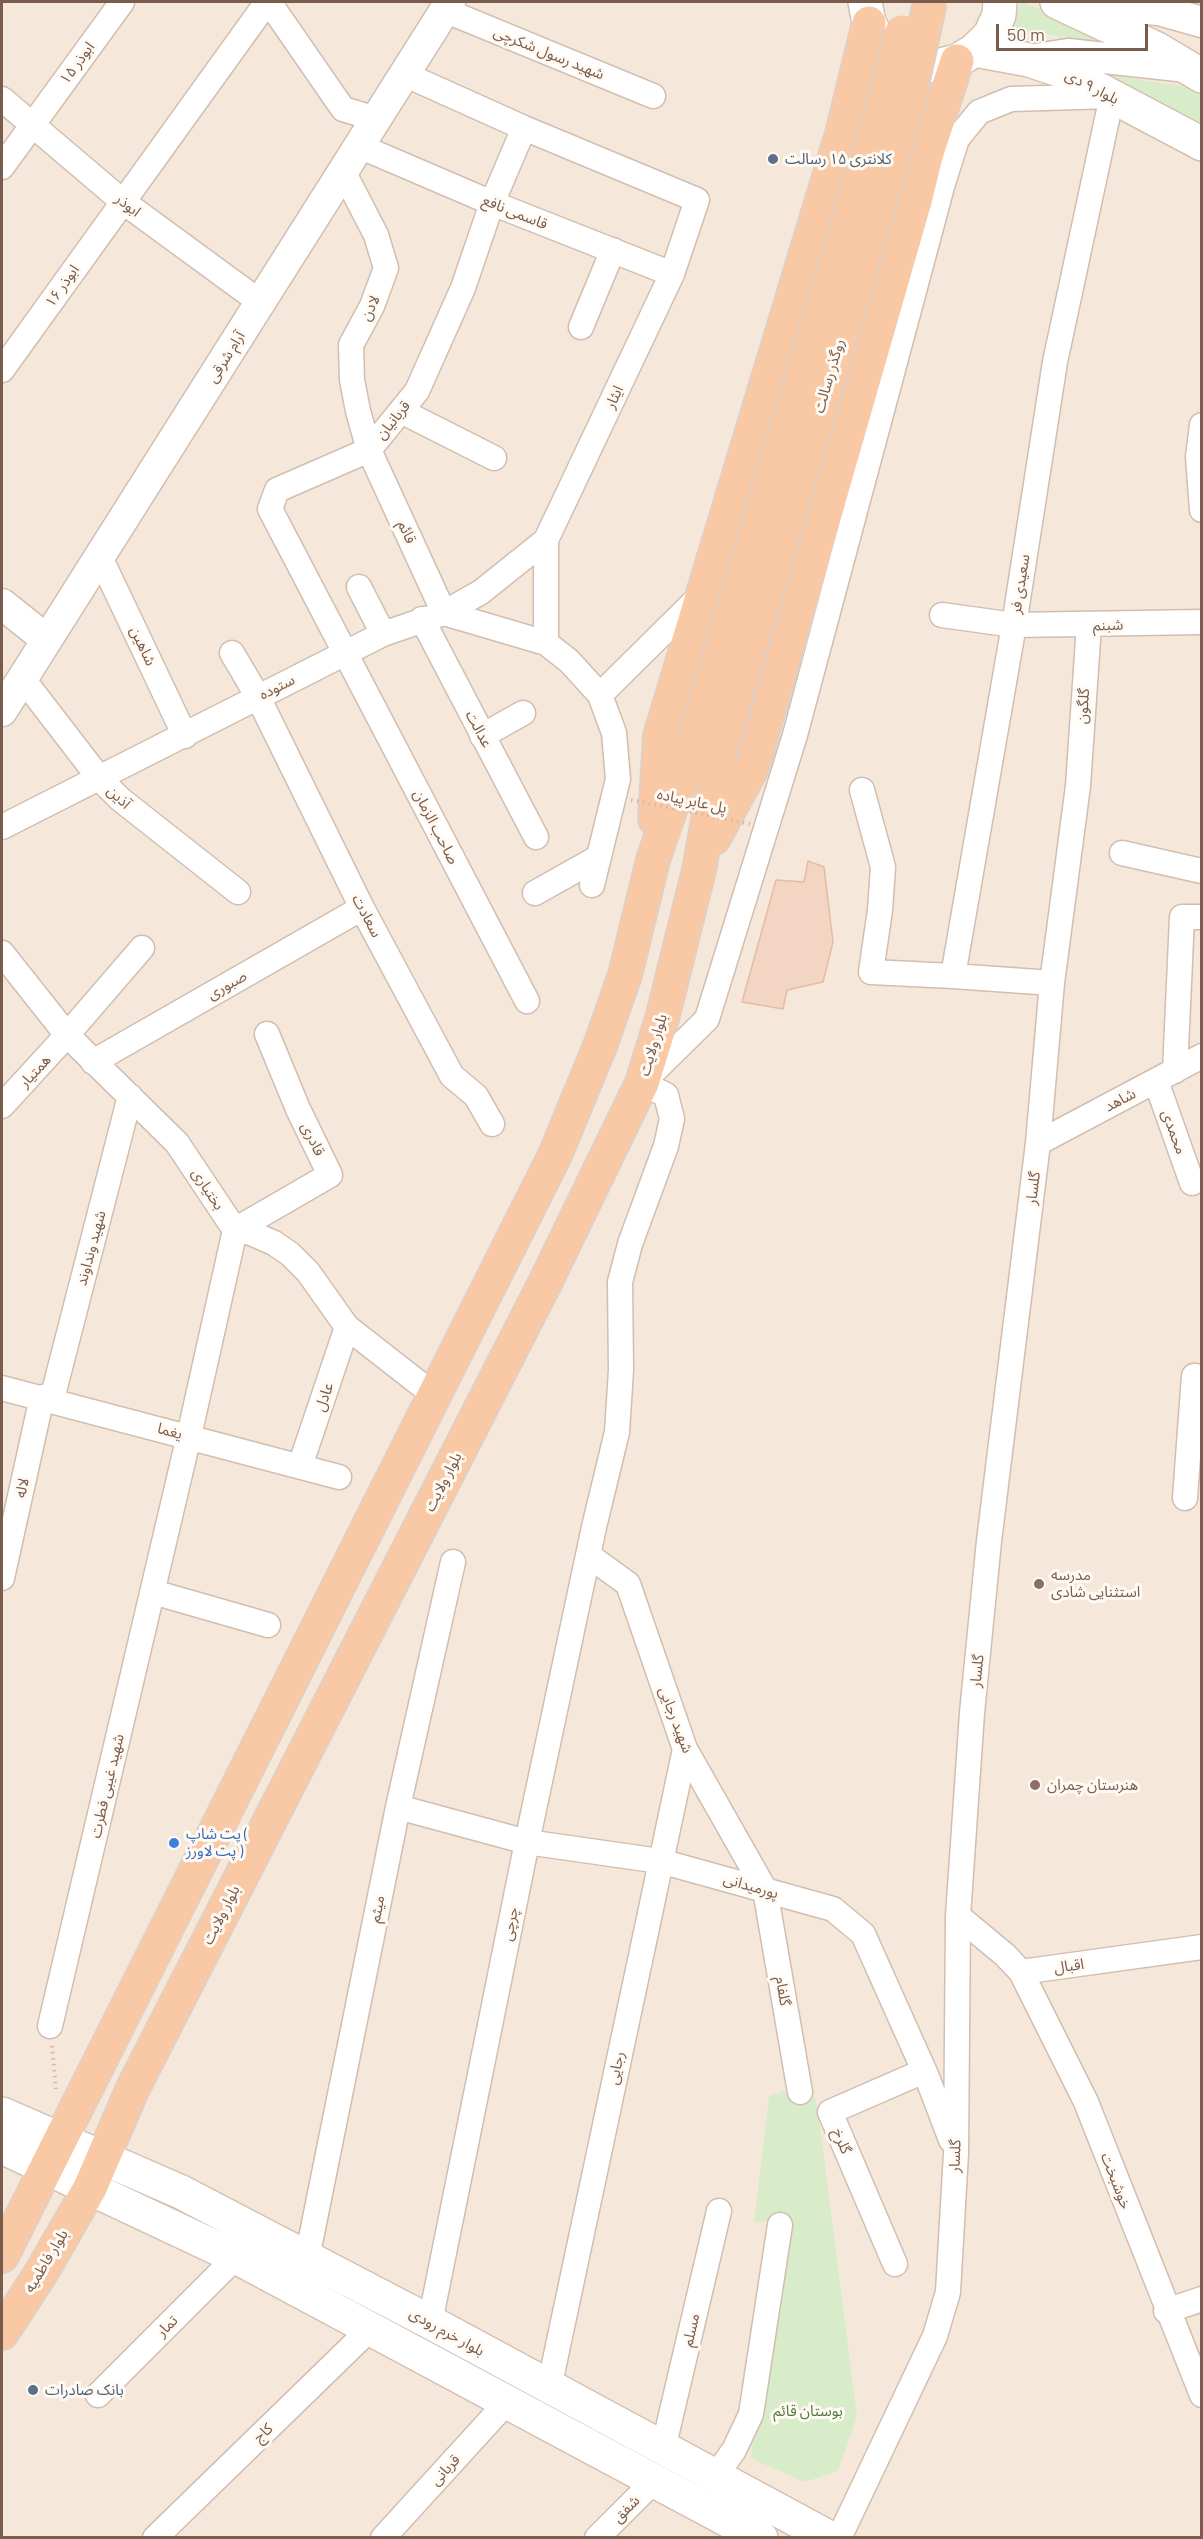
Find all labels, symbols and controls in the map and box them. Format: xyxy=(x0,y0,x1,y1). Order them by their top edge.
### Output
scale bar xyxy=(999,12,1150,50)
street label: شهید رسول شکرچی xyxy=(491,23,607,83)
text: 50 m xyxy=(1007,23,1045,45)
street label: ابوذر ۱۵ xyxy=(56,38,98,88)
street label: بلوار ۹ دی xyxy=(1062,66,1122,108)
place label: کلانتری ۱۵ رسالت xyxy=(785,150,892,168)
marker: کلانتری ۱۵ رسالت xyxy=(766,152,780,166)
street label: ابوذر xyxy=(112,189,144,221)
street label: قاسمی نافع xyxy=(480,191,550,233)
street label: ابوذر ۱۶ xyxy=(41,261,83,311)
street label: لادن xyxy=(356,292,384,324)
street label: آرام شرقی xyxy=(203,328,249,386)
street label: روگذر رسالت xyxy=(810,337,848,415)
street label: ایثار xyxy=(601,383,627,411)
street label: قربانیان xyxy=(372,397,414,443)
street label: قائم xyxy=(394,518,420,546)
street label: سعیدی فر xyxy=(1006,553,1034,615)
street label: شبنم xyxy=(1092,615,1124,635)
street label: شاهین xyxy=(126,623,160,669)
street label: ستوده xyxy=(256,670,298,704)
street label: گلگون xyxy=(1073,688,1093,724)
street label: عدالت xyxy=(462,707,496,751)
street label: آذین xyxy=(103,782,135,812)
street label: پل عابر پیاده xyxy=(655,785,729,817)
street label: صاحب الزمان xyxy=(409,787,463,867)
street label: سعادت xyxy=(348,891,386,941)
street label: صبوری xyxy=(204,967,250,1003)
street label: بلوار ولایت xyxy=(635,1012,671,1078)
street label: همتیار xyxy=(15,1051,55,1091)
street label: شاهد xyxy=(1101,1084,1139,1116)
street label: محمدی xyxy=(1158,1108,1190,1156)
street label: قادری xyxy=(297,1119,329,1159)
street label: بختیاری xyxy=(188,1165,228,1213)
street label: گلسار xyxy=(1022,1170,1044,1206)
street label: شهید ونداوند xyxy=(72,1209,110,1287)
street label: عادل xyxy=(311,1380,337,1414)
street label: یغما xyxy=(155,1419,185,1443)
street label: بلوار ولایت xyxy=(420,1449,466,1515)
street label: لاله xyxy=(11,1476,33,1500)
place label: مدرسه استثنایی شادی xyxy=(1051,1566,1140,1601)
marker: مدرسه استثنایی شادی xyxy=(1032,1577,1046,1591)
street label: گلسار xyxy=(966,1654,988,1688)
street label: شهید رجایی xyxy=(655,1684,697,1756)
street label: شهید غیبی فطرت xyxy=(86,1732,128,1840)
place label: هنرستان چمران xyxy=(1047,1776,1138,1794)
marker: هنرستان چمران xyxy=(1028,1778,1042,1792)
place label: پت شاپ ( پت لاورز ) xyxy=(186,1825,248,1860)
marker: پت شاپ ( پت لاورز ) xyxy=(167,1836,181,1850)
street label: پورمیدانی xyxy=(721,1870,781,1902)
street label: بلوار ولایت xyxy=(198,1882,244,1948)
street label: میثم xyxy=(366,1894,388,1924)
street label: چرچی xyxy=(498,1906,522,1942)
street label: اقبال xyxy=(1053,1955,1085,1977)
street label: گلفام xyxy=(772,1975,794,2007)
street label: رجایی xyxy=(604,2050,628,2086)
street label: گلرخ xyxy=(829,2125,855,2157)
street label: گلسار xyxy=(945,2139,965,2173)
street label: خوشبخت xyxy=(1097,2150,1135,2212)
street label: بلوار فاطمیه xyxy=(20,2226,72,2296)
street label: بلوار خرم رودی xyxy=(406,2304,488,2360)
street label: تمار xyxy=(152,2311,182,2341)
street label: مسلم xyxy=(678,2312,704,2348)
place label: بانک صادرات xyxy=(45,2381,124,2399)
marker: بانک صادرات xyxy=(26,2383,40,2397)
park label: بوستان قائم xyxy=(773,2402,843,2420)
street label: کاج xyxy=(250,2420,276,2446)
street label: قربانی xyxy=(426,2451,464,2489)
street label: شفق xyxy=(609,2492,643,2526)

